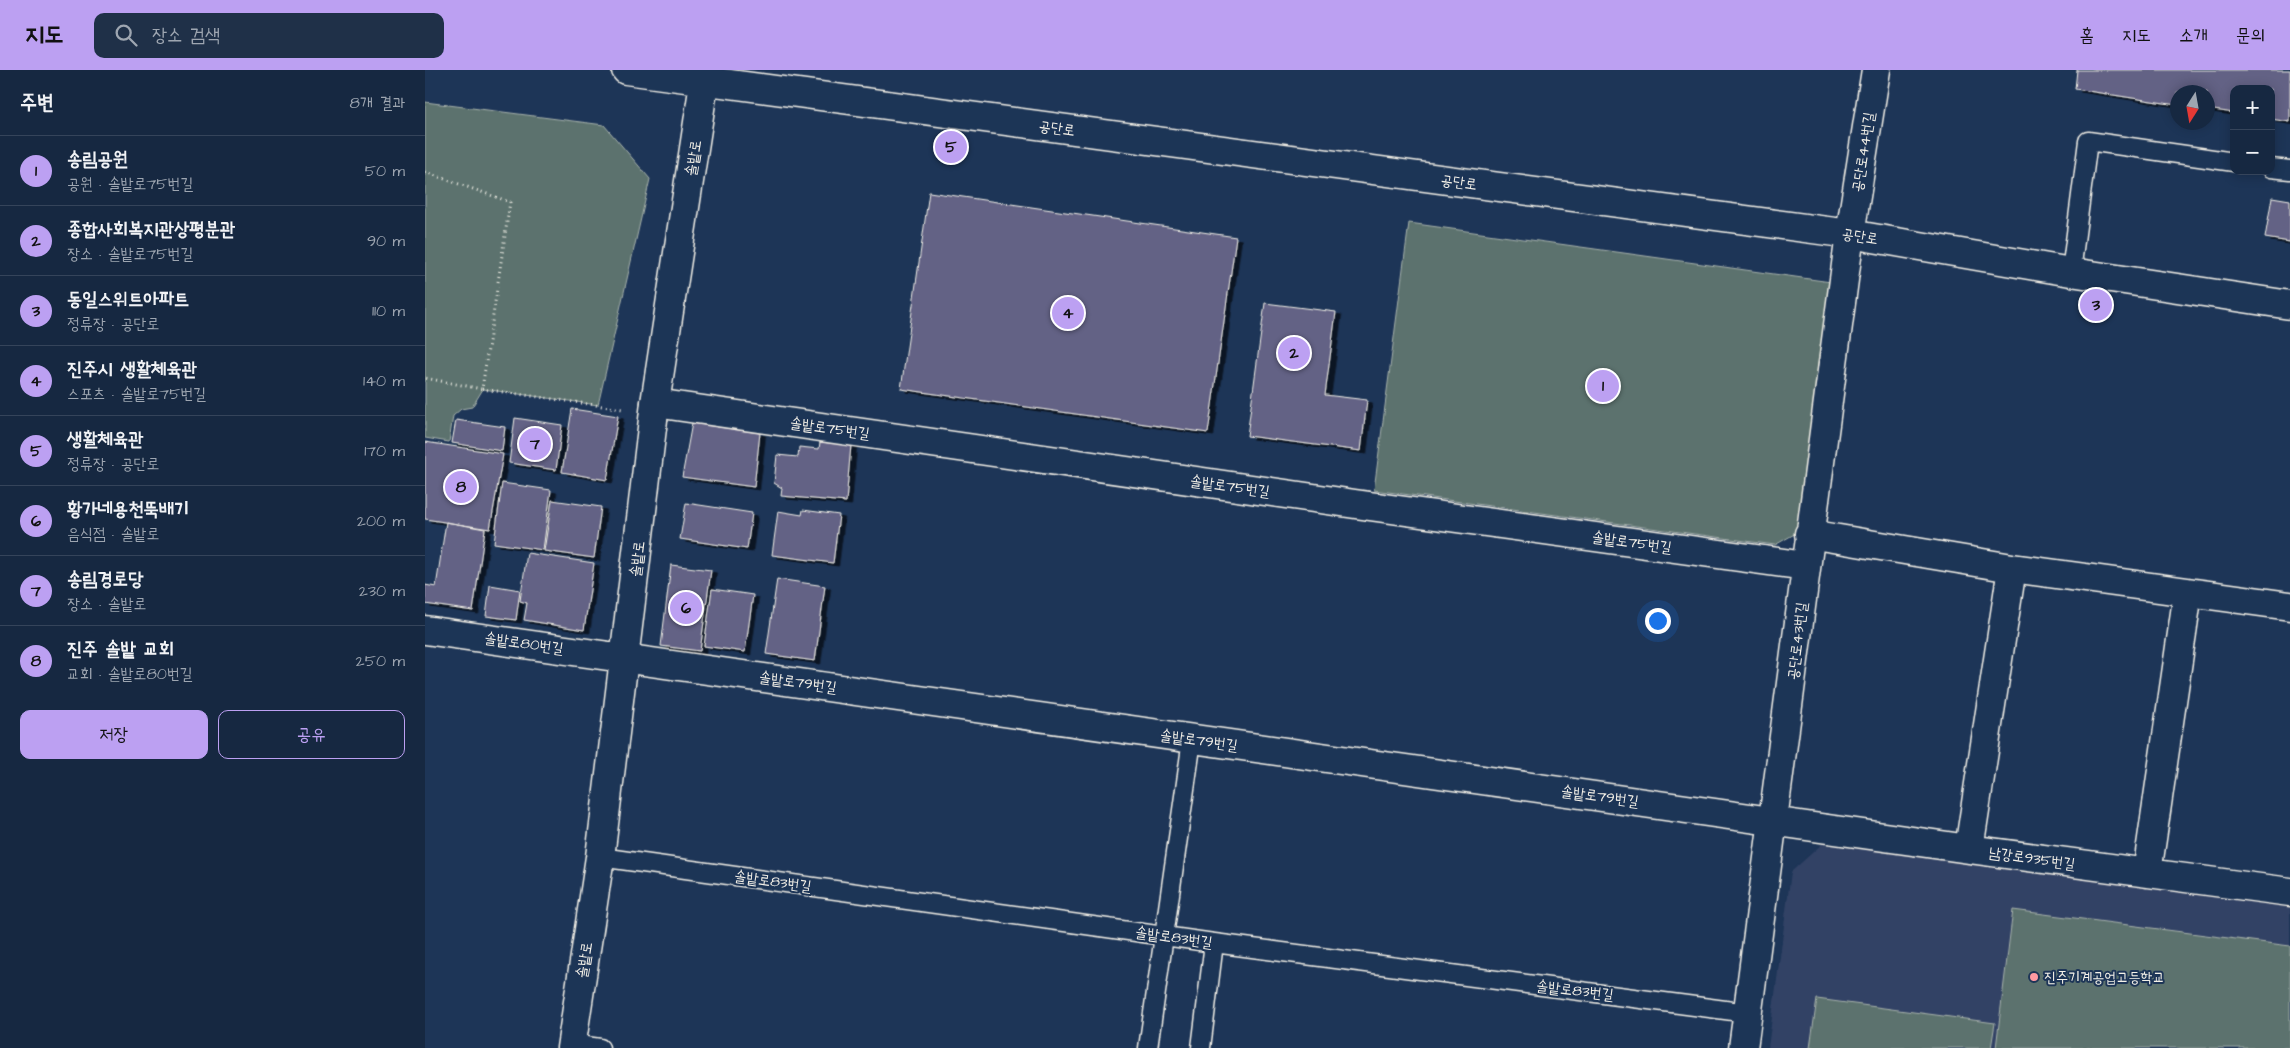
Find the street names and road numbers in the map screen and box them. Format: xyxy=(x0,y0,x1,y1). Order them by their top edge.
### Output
street label: 공단로44번길 xyxy=(1847,111,1880,194)
street label: 공단로 xyxy=(1038,116,1076,141)
street label: 솔밭로 xyxy=(680,139,707,178)
street label: 공단로 xyxy=(1440,170,1478,195)
street label: 공단로 xyxy=(1840,223,1879,250)
street label: 솔밭로75번길 xyxy=(789,413,871,444)
street label: 솔밭로75번길 xyxy=(1189,471,1271,502)
street label: 솔밭로75번길 xyxy=(1591,527,1673,558)
street label: 솔밭로 xyxy=(625,540,650,578)
street label: 공단로43번길 xyxy=(1782,601,1813,681)
street label: 솔밭로80번길 xyxy=(483,628,565,659)
street label: 솔밭로79번길 xyxy=(758,667,838,698)
street label: 솔밭로79번길 xyxy=(1159,725,1239,756)
street label: 솔밭로79번길 xyxy=(1560,781,1640,812)
street label: 남강로935번길 xyxy=(1987,842,2077,875)
street label: 솔밭로83번길 xyxy=(733,866,813,897)
street label: 솔밭로83번길 xyxy=(1134,922,1214,953)
street label: 솔밭로 xyxy=(571,941,598,980)
street label: 솔밭로83번길 xyxy=(1535,975,1615,1006)

